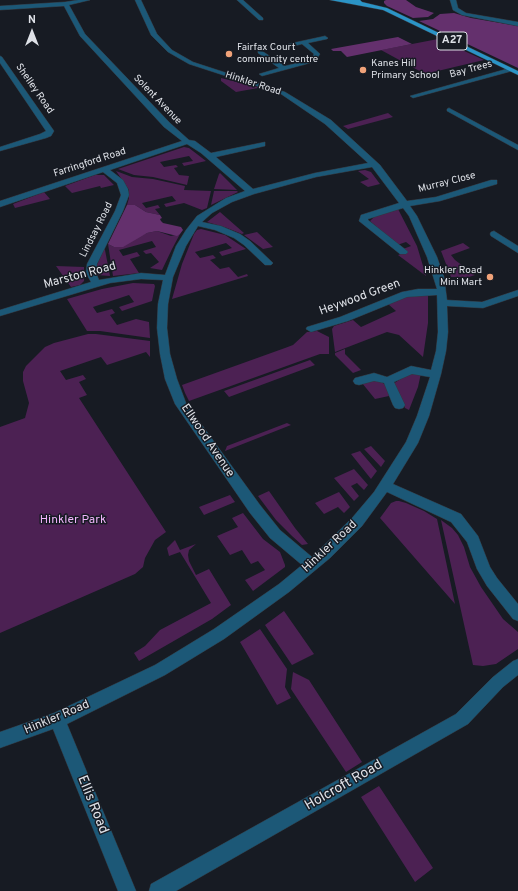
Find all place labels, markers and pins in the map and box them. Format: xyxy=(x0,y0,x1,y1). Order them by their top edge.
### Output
place label: Fairfax Court community centre xyxy=(237,42,318,66)
marker: Fairfax Court community centre xyxy=(224,49,234,59)
place label: Kanes Hill Primary School xyxy=(371,58,440,82)
marker: Kanes Hill Primary School xyxy=(358,65,368,75)
place label: Hinkler Road Mini Mart xyxy=(424,265,482,288)
marker: Hinkler Road Mini Mart xyxy=(485,272,495,282)

